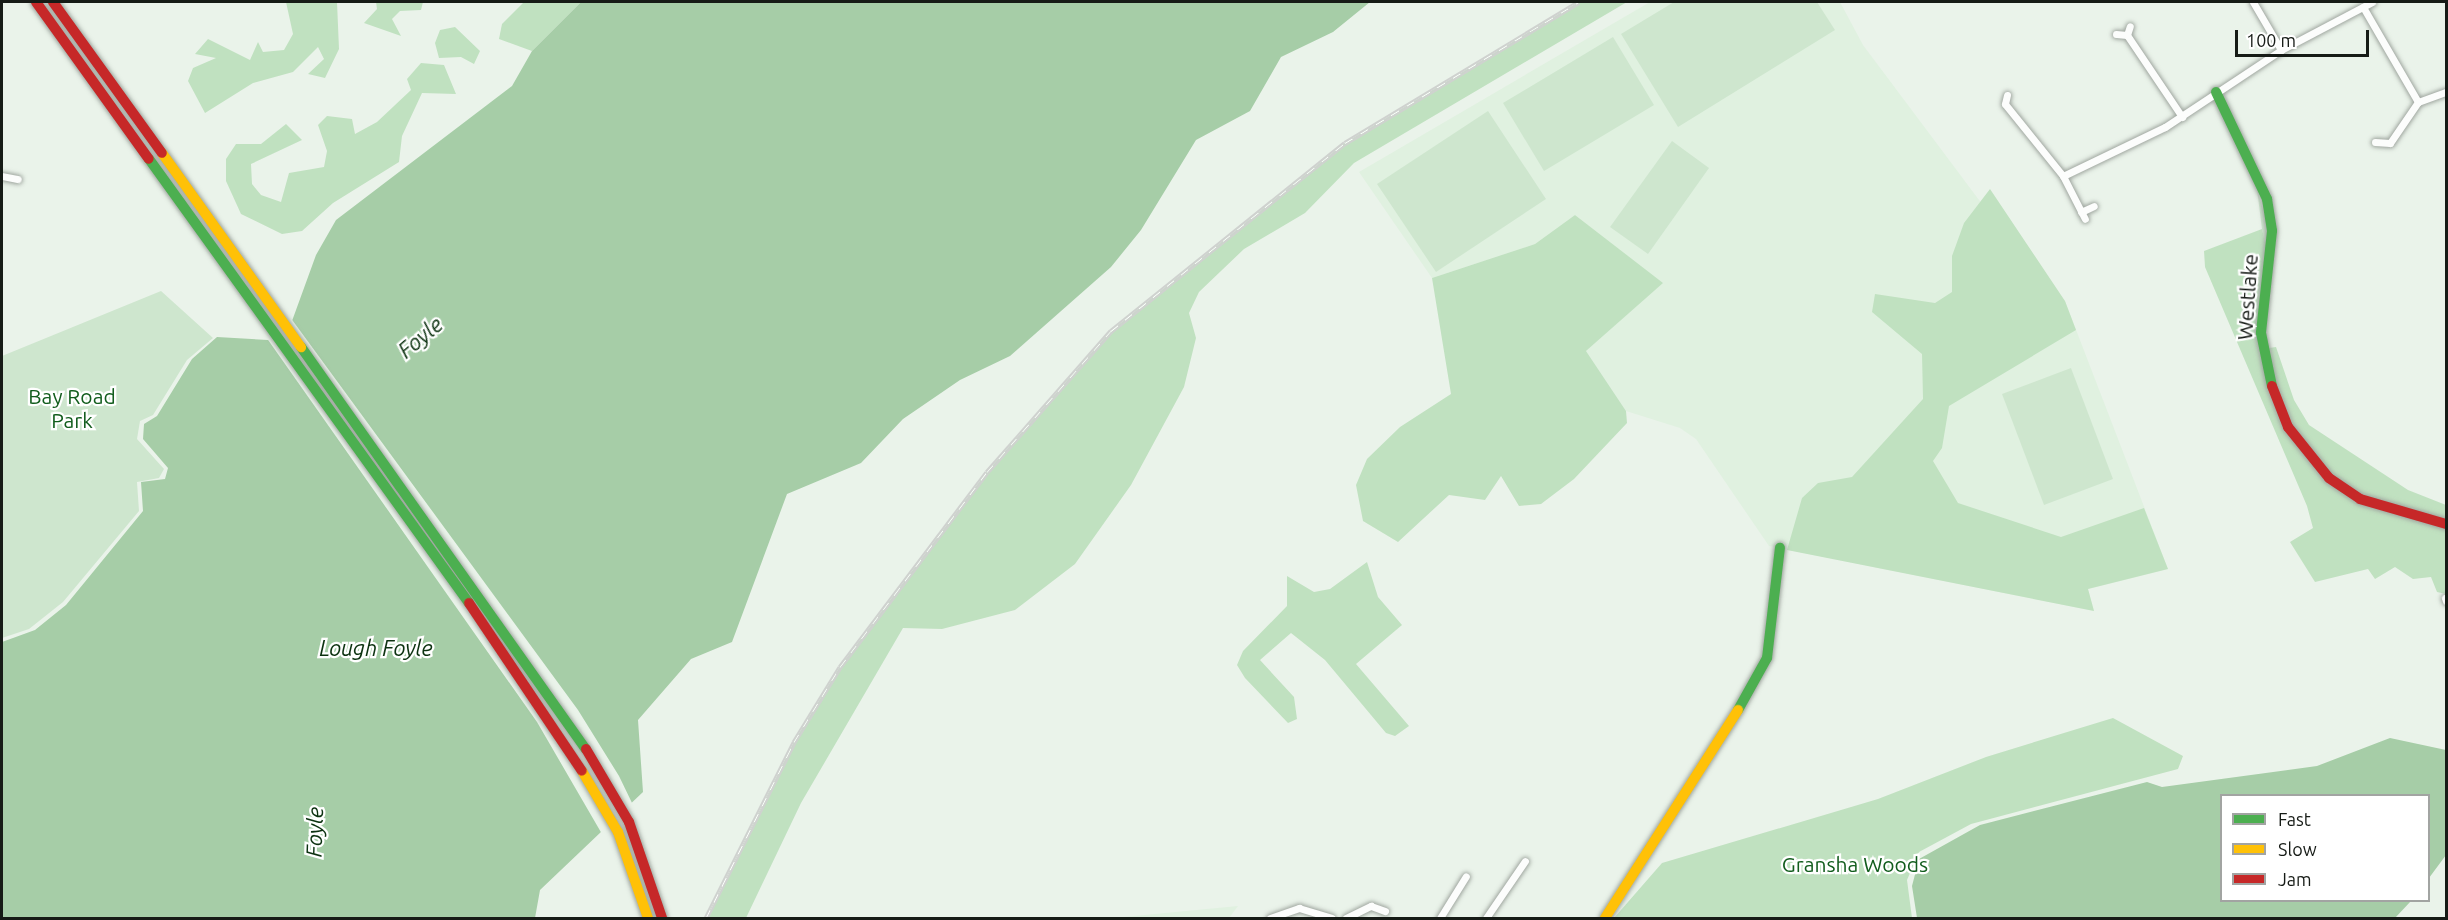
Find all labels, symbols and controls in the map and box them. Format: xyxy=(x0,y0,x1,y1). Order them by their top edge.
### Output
scale bar xyxy=(2238,18,2372,56)
text: 100 m xyxy=(2246,30,2296,50)
street label: Westlake xyxy=(2231,253,2263,341)
water label: Foyle xyxy=(392,311,448,363)
park label: Bay Road Park xyxy=(28,383,116,433)
water label: Lough Foyle xyxy=(319,635,433,661)
legend xyxy=(2220,794,2430,902)
water label: Foyle xyxy=(300,806,328,858)
text: Fast xyxy=(2278,809,2311,829)
text: Slow xyxy=(2278,839,2317,859)
park label: Gransha Woods xyxy=(1782,851,1928,877)
text: Jam xyxy=(2278,869,2312,889)

